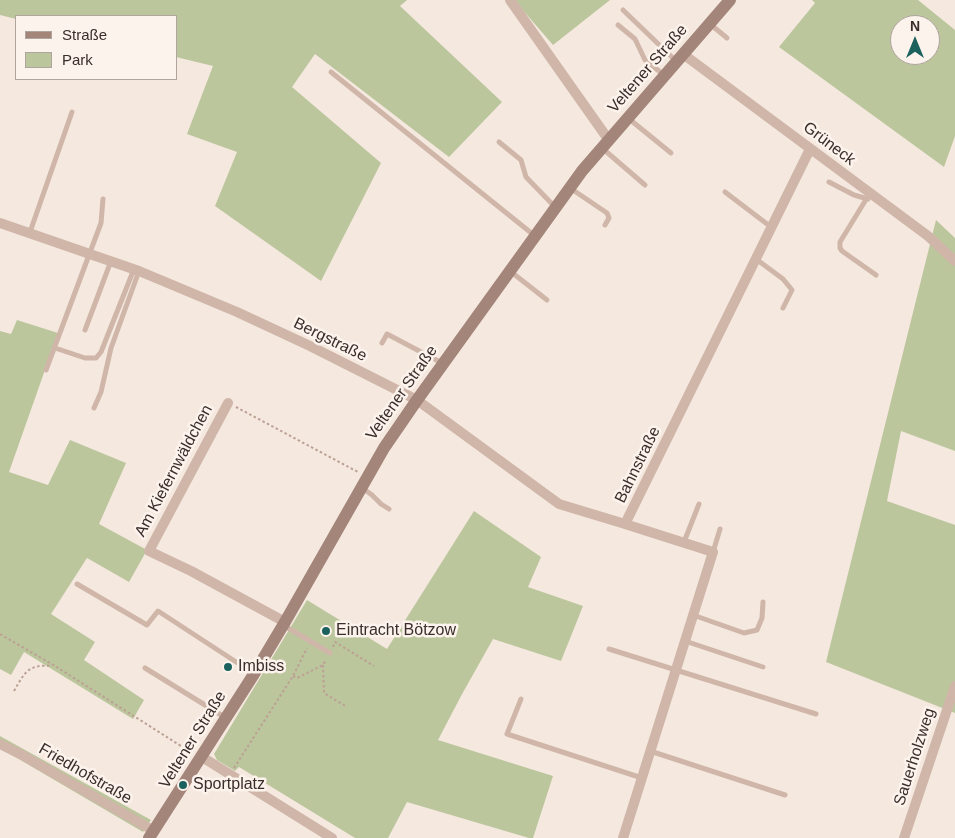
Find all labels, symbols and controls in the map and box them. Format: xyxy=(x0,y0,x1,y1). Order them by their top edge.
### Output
legend xyxy=(15,15,178,80)
north arrow xyxy=(890,15,940,65)
text: N xyxy=(910,18,920,34)
street label: Veltener Straße xyxy=(604,21,692,117)
text: Straße xyxy=(62,26,107,43)
text: Park xyxy=(62,51,93,68)
street label: Grüneck xyxy=(799,118,859,170)
street label: Bergstraße xyxy=(290,314,370,366)
street label: Veltener Straße xyxy=(362,342,442,444)
street label: Am Kiefernwäldchen xyxy=(131,402,217,540)
street label: Bahnstraße xyxy=(611,424,665,506)
place label: Eintracht Bötzow xyxy=(336,621,456,641)
marker: Eintracht Bötzow xyxy=(320,625,332,637)
place label: Imbiss xyxy=(238,657,284,677)
marker: Imbiss xyxy=(222,661,234,673)
street label: Veltener Straße xyxy=(155,688,231,792)
street label: Sauerholzweg xyxy=(890,706,940,808)
street label: Friedhofstraße xyxy=(35,740,135,808)
place label: Sportplatz xyxy=(193,775,265,795)
marker: Sportplatz xyxy=(177,779,189,791)

